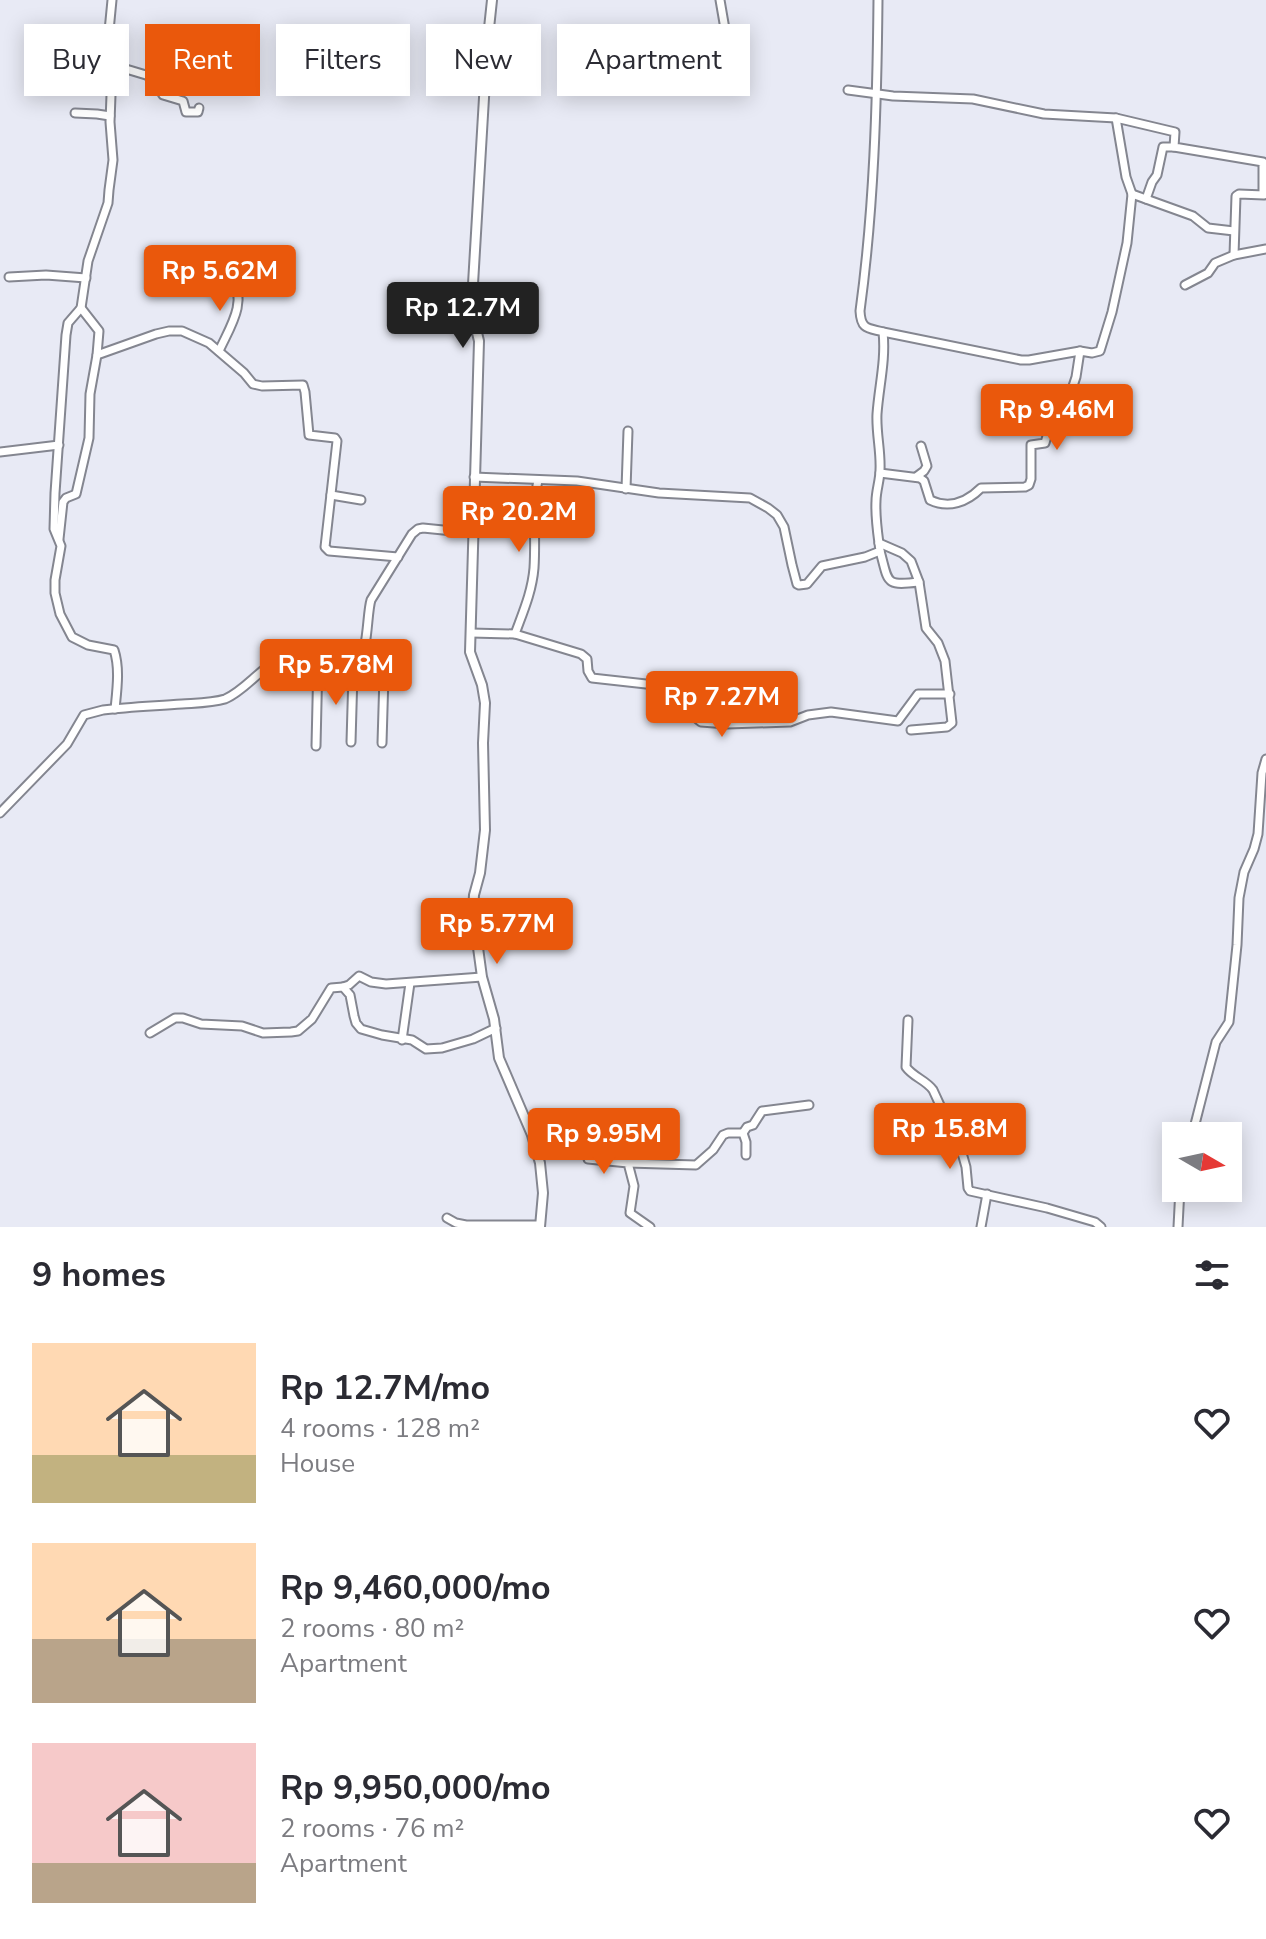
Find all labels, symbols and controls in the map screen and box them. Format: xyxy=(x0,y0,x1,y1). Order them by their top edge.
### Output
chip: Buy xyxy=(24,24,129,96)
chip: Rent xyxy=(145,24,260,96)
chip: Filters xyxy=(276,24,410,96)
chip: New xyxy=(426,24,541,96)
chip: Apartment xyxy=(557,24,750,96)
pin: Rp 5.62M xyxy=(137,245,303,313)
text: Rp 5.62M xyxy=(162,253,278,288)
pin: Rp 12.7M xyxy=(380,282,546,350)
text: Rp 12.7M xyxy=(405,290,521,325)
pin: Rp 9.46M xyxy=(974,384,1140,452)
text: Rp 9.46M xyxy=(999,392,1115,427)
pin: Rp 20.2M xyxy=(436,486,602,554)
text: Rp 20.2M xyxy=(461,494,577,529)
pin: Rp 5.78M xyxy=(253,639,419,707)
text: Rp 5.78M xyxy=(278,647,394,682)
pin: Rp 7.27M xyxy=(639,671,805,739)
text: Rp 7.27M xyxy=(664,679,780,714)
pin: Rp 5.77M xyxy=(414,898,580,966)
text: Rp 5.77M xyxy=(439,906,555,941)
pin: Rp 15.8M xyxy=(867,1103,1033,1171)
pin: Rp 9.95M xyxy=(521,1108,687,1176)
text: Rp 15.8M xyxy=(892,1111,1008,1146)
text: Rp 9.95M xyxy=(546,1116,662,1151)
north arrow xyxy=(1162,1122,1242,1202)
map controls xyxy=(1162,1122,1242,1202)
text: 9 homes xyxy=(32,1252,166,1298)
icon: filters xyxy=(1190,1253,1234,1297)
text: Rp 12.7M/mo xyxy=(280,1365,490,1411)
icon: home xyxy=(96,1375,192,1471)
icon: heart xyxy=(1190,1401,1234,1445)
text: 4 rooms · 128 m² xyxy=(280,1411,480,1446)
text: House xyxy=(280,1446,355,1481)
text: Rp 9,460,000/mo xyxy=(280,1565,551,1611)
icon: home xyxy=(96,1575,192,1671)
icon: heart xyxy=(1190,1601,1234,1645)
text: 2 rooms · 80 m² xyxy=(280,1611,464,1646)
text: Apartment xyxy=(280,1646,407,1681)
text: Rp 9,950,000/mo xyxy=(280,1765,551,1811)
icon: home xyxy=(96,1775,192,1871)
icon: heart xyxy=(1190,1801,1234,1845)
text: 2 rooms · 76 m² xyxy=(280,1811,464,1846)
text: Apartment xyxy=(280,1846,407,1881)

